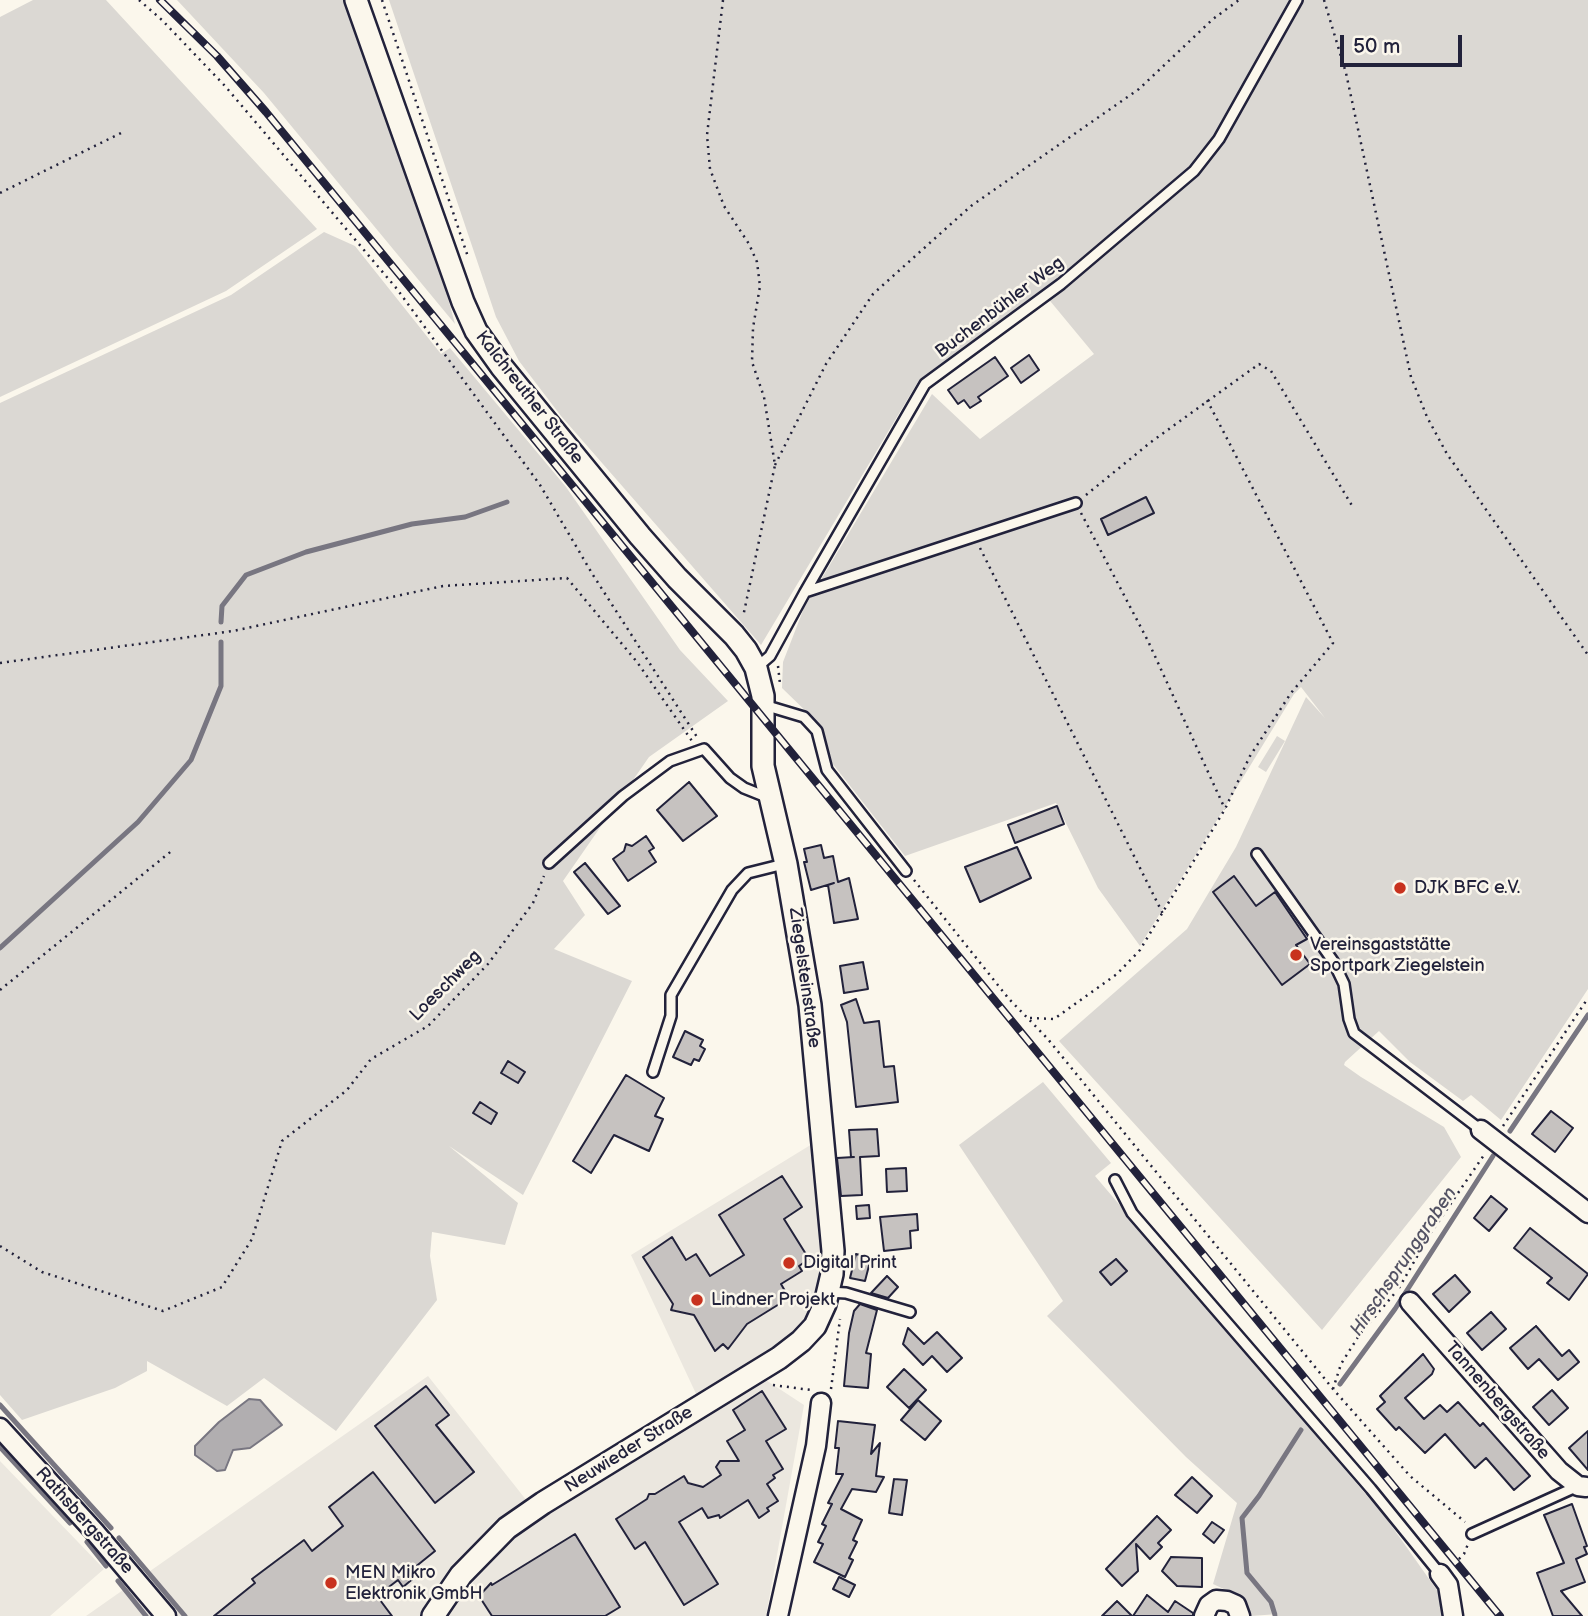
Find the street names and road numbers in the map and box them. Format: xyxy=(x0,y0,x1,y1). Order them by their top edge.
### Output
street label: Buchenbühler Weg xyxy=(931,253,1069,363)
street label: Kalchreuther Straße xyxy=(470,327,588,469)
street label: Ziegelsteinstraße xyxy=(783,906,825,1050)
street label: Loeschweg xyxy=(406,946,486,1026)
street label: Tannenbergstraße xyxy=(1440,1338,1554,1464)
street label: Neuwieder Straße xyxy=(561,1402,697,1498)
street label: Rathsbergstraße xyxy=(30,1463,138,1579)

